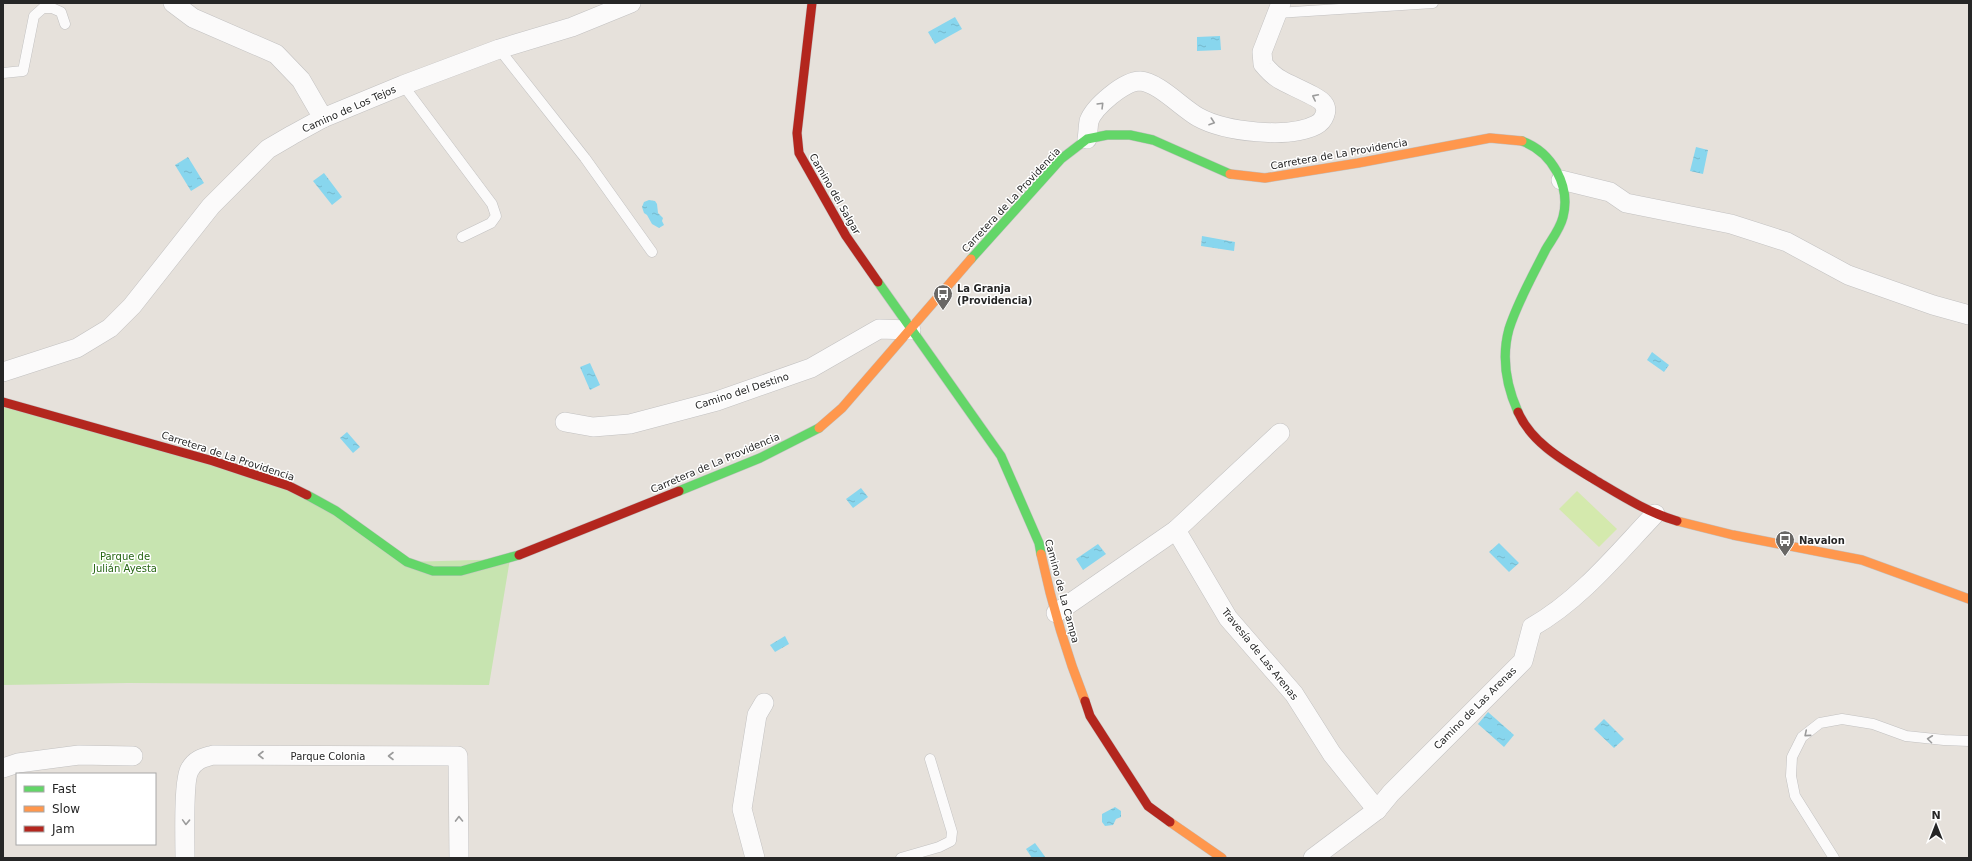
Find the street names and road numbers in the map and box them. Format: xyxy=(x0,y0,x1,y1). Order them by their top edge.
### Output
street label: Camino de Los Tejos xyxy=(300,83,398,135)
street label: Carretera de La Providencia xyxy=(1270,137,1408,171)
street label: Carretera de La Providencia xyxy=(960,145,1062,255)
street label: Camino del Salgar xyxy=(807,152,863,237)
street label: Camino del Destino xyxy=(694,371,790,411)
street label: Carretera de La Providencia xyxy=(160,429,296,483)
street label: Carretera de La Providencia xyxy=(649,431,781,495)
street label: Camino de La Campa xyxy=(1043,538,1081,644)
street label: Travesía de Las Arenas xyxy=(1219,605,1300,702)
street label: Camino de Las Arenas xyxy=(1432,665,1518,751)
street label: Parque Colonia xyxy=(291,751,365,762)

